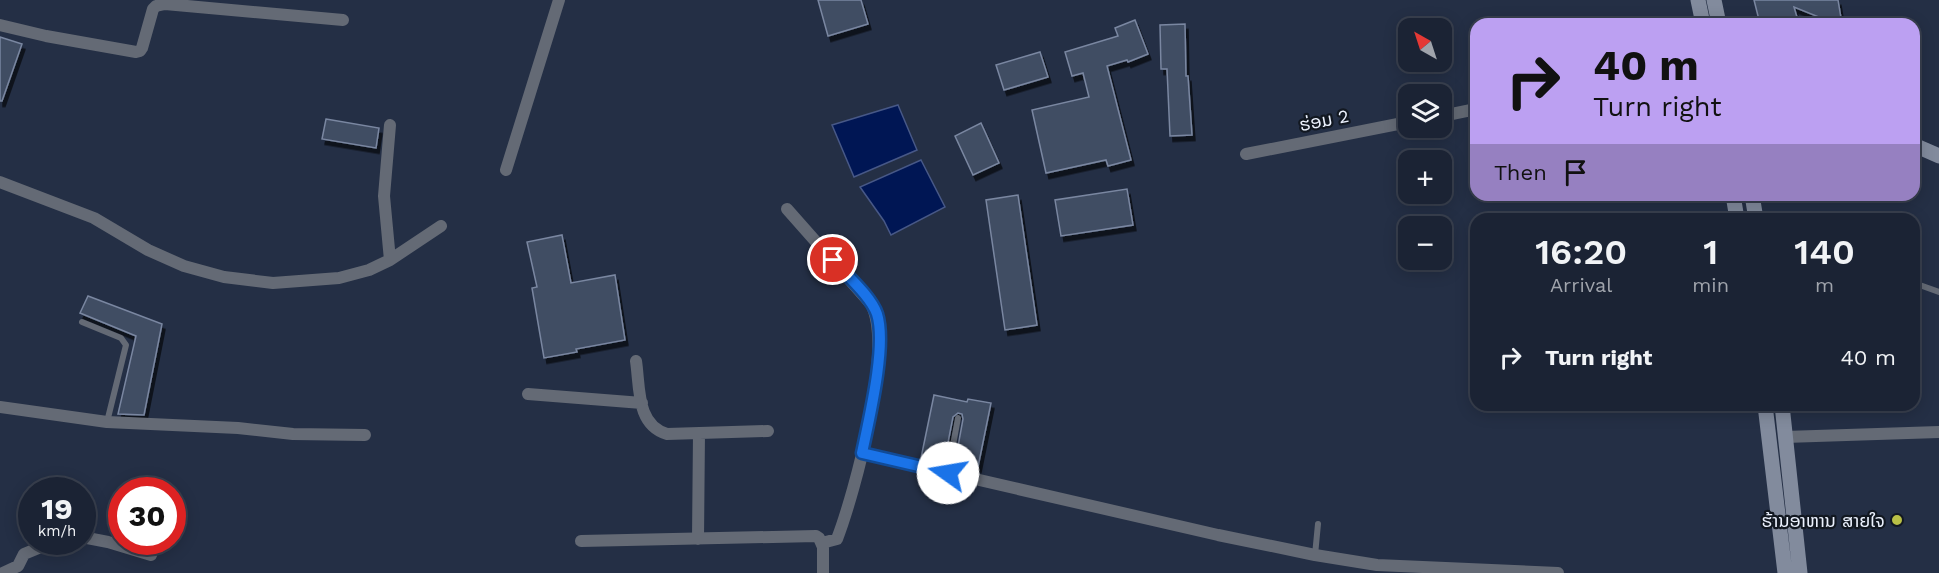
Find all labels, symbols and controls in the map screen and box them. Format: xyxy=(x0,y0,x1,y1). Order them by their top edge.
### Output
north arrow xyxy=(1398,18,1452,72)
map controls xyxy=(1398,18,1452,270)
text: 40 m xyxy=(1593,41,1699,90)
icon: right xyxy=(1494,42,1572,120)
button: layers xyxy=(1398,84,1452,138)
text: Turn right xyxy=(1593,91,1722,123)
street label: ຮ່ອມ 2 xyxy=(1297,105,1351,135)
button: + xyxy=(1398,150,1452,204)
icon: arrive xyxy=(1559,156,1592,189)
text: Then xyxy=(1494,160,1547,185)
button: − xyxy=(1398,216,1452,270)
text: 16:20 xyxy=(1535,231,1627,273)
text: 1 xyxy=(1703,231,1718,273)
text: 140 xyxy=(1794,231,1855,273)
pin xyxy=(807,234,858,285)
icon: arrive xyxy=(816,243,849,276)
text: Arrival xyxy=(1550,273,1612,297)
text: min xyxy=(1692,273,1729,297)
text: m xyxy=(1815,273,1834,297)
icon: right xyxy=(1494,341,1527,374)
text: Turn right xyxy=(1545,345,1652,370)
text: 40 m xyxy=(1840,345,1896,370)
position arrow xyxy=(916,441,980,505)
speed limit sign: 30 xyxy=(108,477,186,555)
text: 19 xyxy=(41,491,73,526)
place label: ຮ້ານອາຫານ ສາຍໃຈ xyxy=(1762,510,1885,531)
marker: ຮ້ານອາຫານ ສາຍໃຈ xyxy=(1890,513,1904,527)
text: km/h xyxy=(38,522,76,540)

